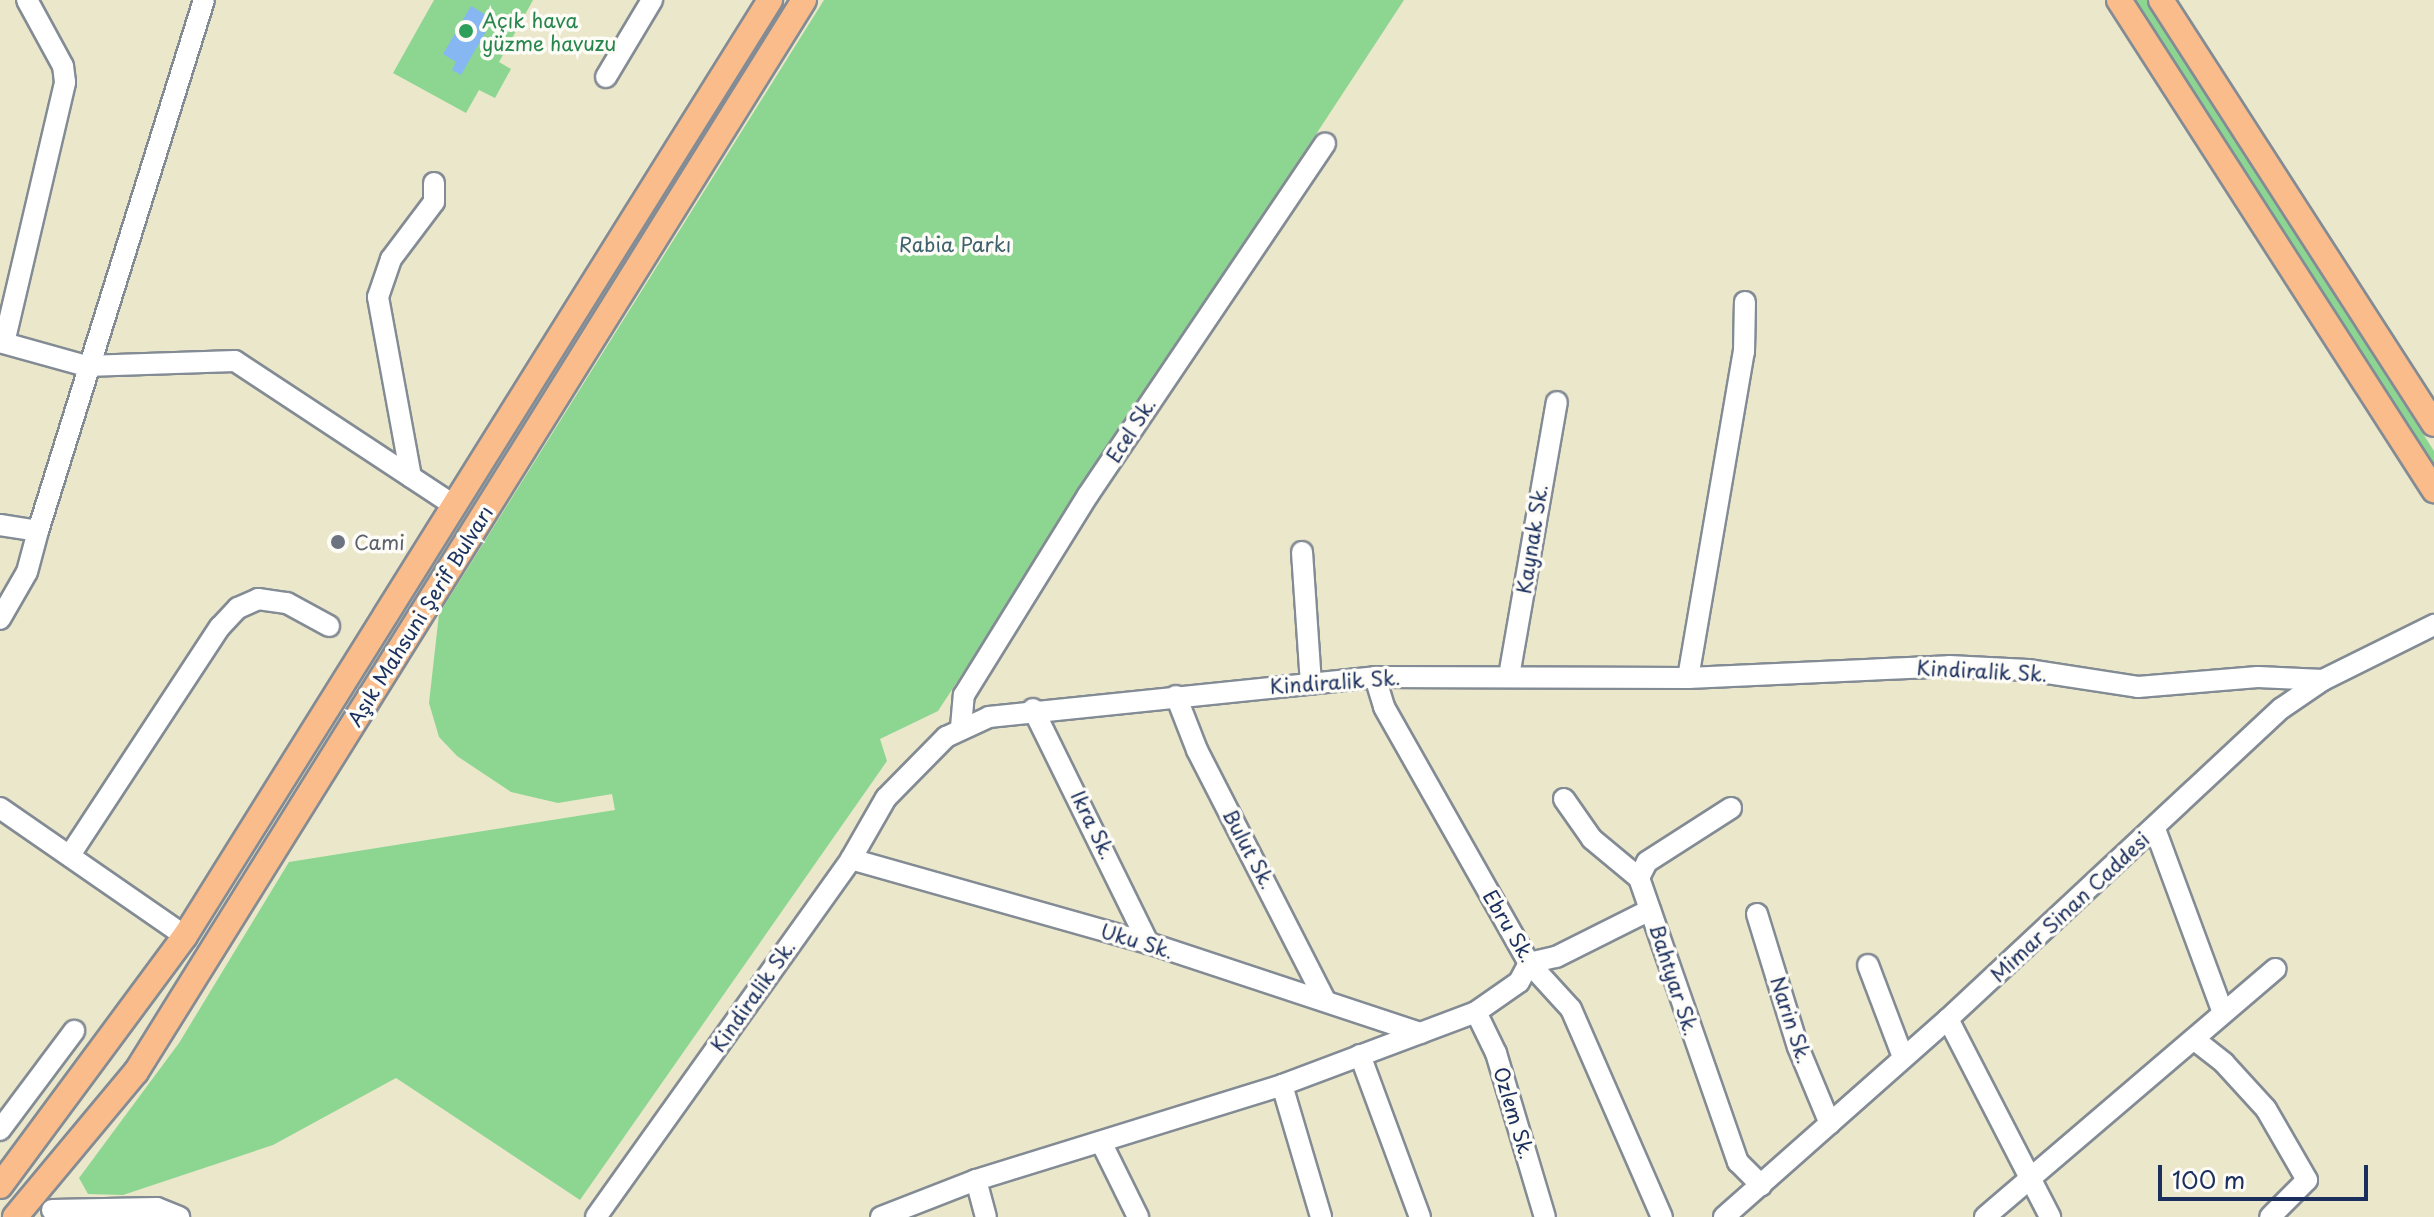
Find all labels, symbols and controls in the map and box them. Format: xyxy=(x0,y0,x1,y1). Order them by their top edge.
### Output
place label: Açık hava yüzme havuzu xyxy=(482,8,615,55)
marker: Açık hava yüzme havuzu xyxy=(457,22,475,40)
park label: Rabia Parkı xyxy=(899,232,1011,256)
street label: Ecel Sk. xyxy=(1101,392,1161,468)
street label: Kaynak Sk. xyxy=(1511,482,1553,596)
street label: Aşık Mahsuni Şerif Bulvarı xyxy=(342,501,498,731)
place label: Cami xyxy=(354,530,405,554)
marker: Cami xyxy=(329,533,347,551)
street label: Kindiralik Sk. xyxy=(1916,656,2048,686)
street label: Kindiralik Sk. xyxy=(1269,665,1401,699)
street label: Ikra Sk. xyxy=(1066,786,1120,864)
street label: Bulut Sk. xyxy=(1218,805,1280,893)
street label: Mimar Sinan Caddesi xyxy=(1986,827,2154,987)
street label: Ebru Sk. xyxy=(1478,885,1540,967)
street label: Uku Sk. xyxy=(1097,918,1177,964)
street label: Bahtyar Sk. xyxy=(1645,921,1703,1039)
street label: Kindiralik Sk. xyxy=(705,935,801,1057)
street label: Narin Sk. xyxy=(1766,973,1816,1067)
street label: Ozlem Sk. xyxy=(1488,1063,1540,1163)
scale bar xyxy=(2162,1149,2372,1199)
text: 100 m xyxy=(2172,1161,2245,1197)

